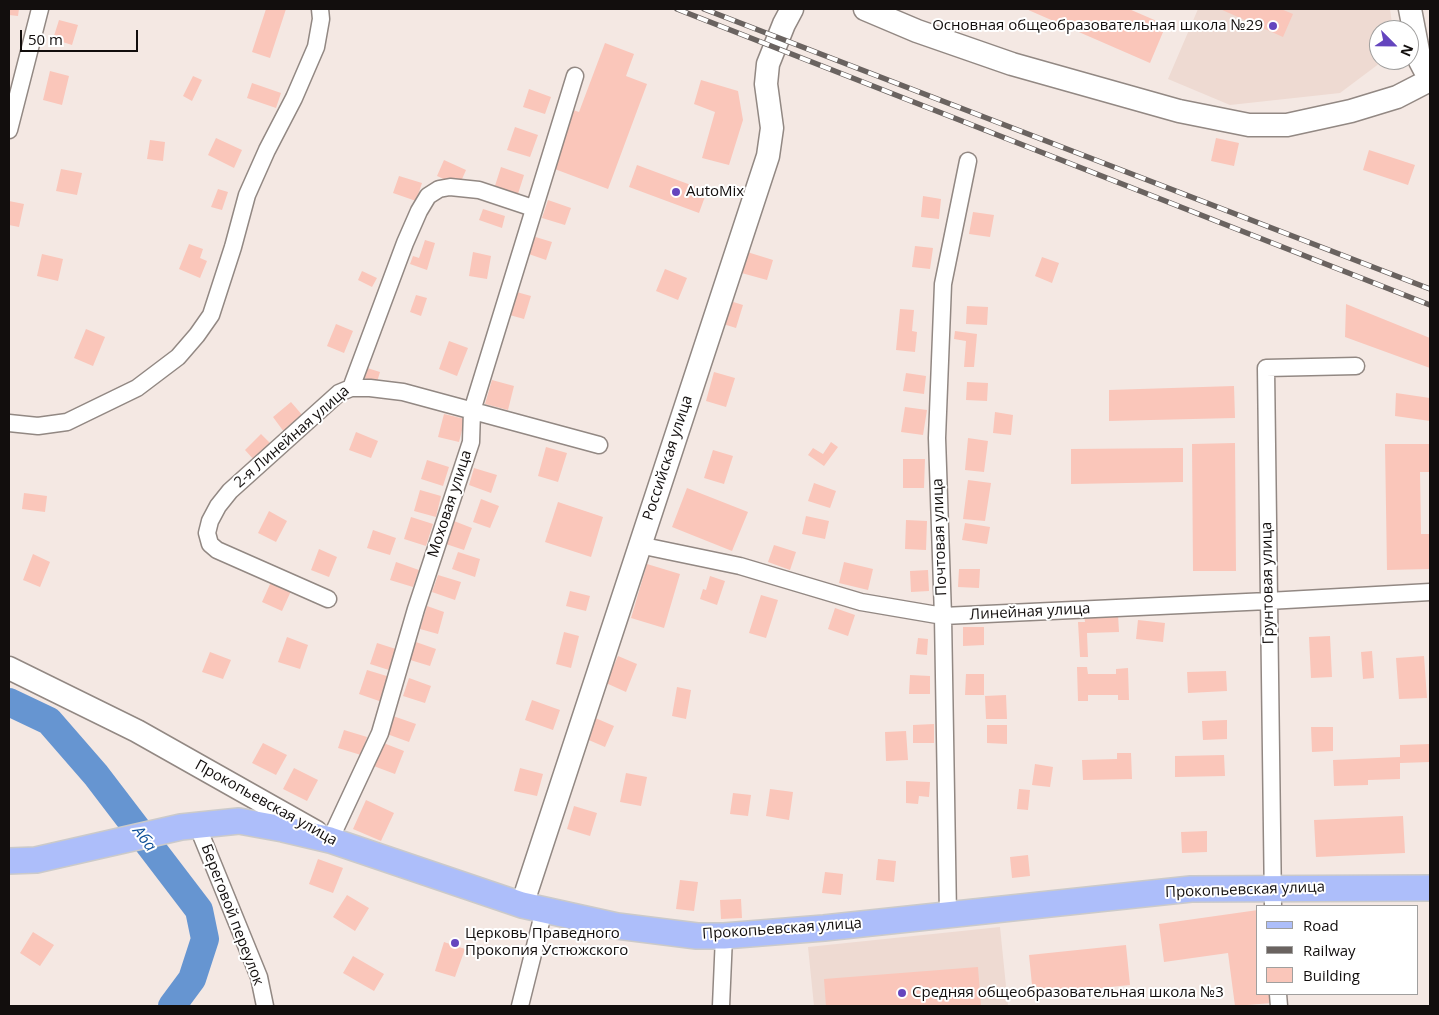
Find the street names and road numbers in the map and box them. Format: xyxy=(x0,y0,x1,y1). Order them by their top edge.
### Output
street label: 2-я Линейная улица xyxy=(231,382,353,492)
street label: Российская улица xyxy=(639,393,697,523)
street label: Моховая улица xyxy=(424,448,476,560)
street label: Почтовая улица xyxy=(929,478,951,596)
street label: Грунтовая улица xyxy=(1258,522,1278,644)
street label: Линейная улица xyxy=(969,600,1091,624)
street label: Прокопьевская улица xyxy=(192,756,340,850)
street label: Береговой переулок xyxy=(197,842,267,988)
street label: Прокопьевская улица xyxy=(1165,878,1325,902)
street label: Прокопьевская улица xyxy=(702,914,862,944)

